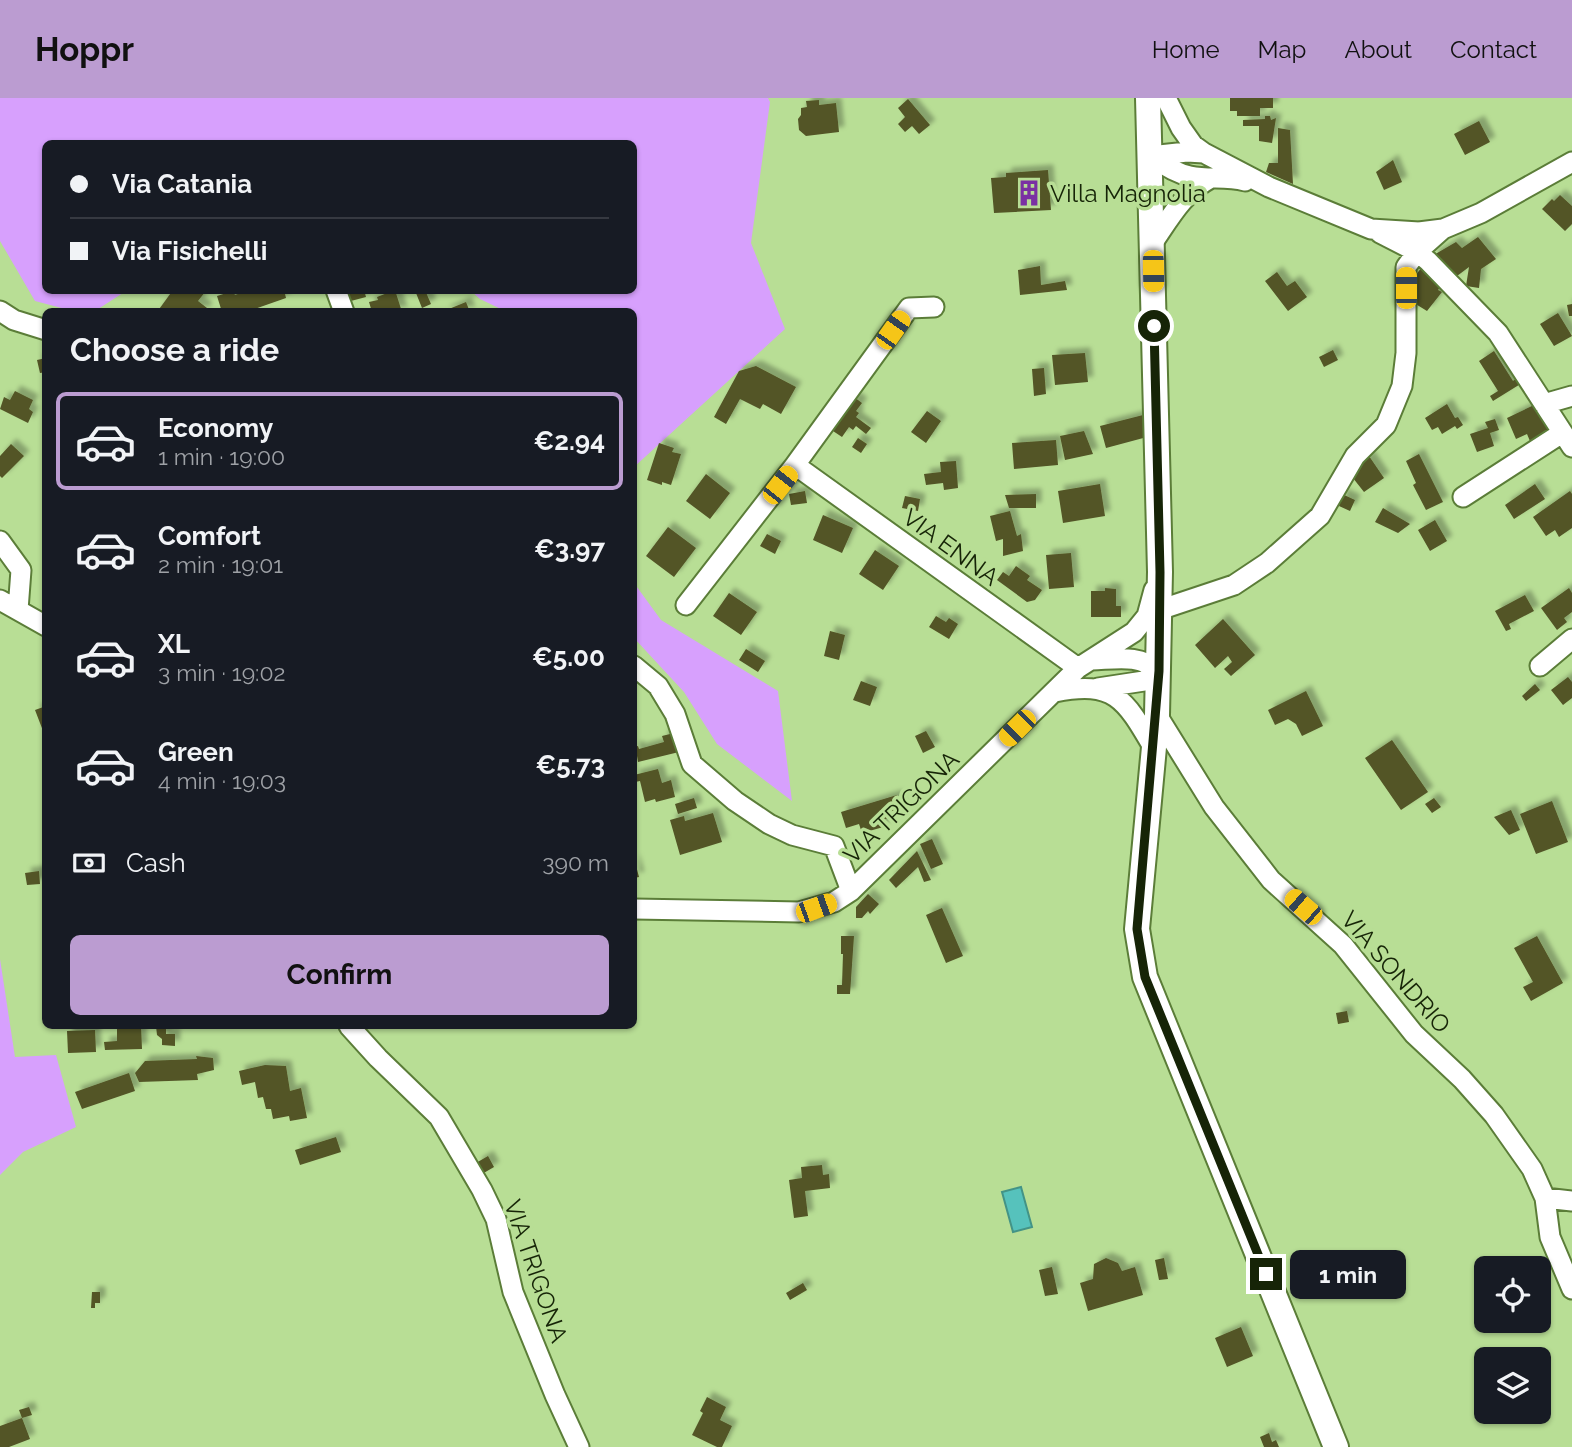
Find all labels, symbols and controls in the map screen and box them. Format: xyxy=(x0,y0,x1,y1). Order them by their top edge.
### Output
text: Hoppr xyxy=(35,30,134,69)
text: Home xyxy=(1152,35,1220,64)
text: Map xyxy=(1258,35,1306,64)
text: About xyxy=(1344,35,1412,64)
text: Contact xyxy=(1450,35,1537,64)
text: Via Catania xyxy=(112,169,252,199)
building icon: Villa Magnolia xyxy=(1014,178,1044,208)
place label: Villa Magnolia xyxy=(1050,179,1206,208)
text: Via Fisichelli xyxy=(112,236,267,266)
car xyxy=(1143,250,1164,292)
car xyxy=(1396,267,1417,309)
car xyxy=(873,307,914,353)
route start xyxy=(1138,310,1170,342)
text: Choose a ride xyxy=(70,331,279,368)
icon: car xyxy=(74,410,137,473)
text: Economy xyxy=(158,413,273,443)
text: €2.94 xyxy=(534,426,605,456)
text: 1 min · 19:00 xyxy=(158,443,285,470)
car xyxy=(759,462,802,508)
street label: VIA ENNA xyxy=(897,502,1005,592)
icon: car xyxy=(74,518,137,581)
text: Comfort xyxy=(158,521,261,551)
text: €3.97 xyxy=(534,534,605,564)
text: 2 min · 19:01 xyxy=(158,551,283,578)
icon: car xyxy=(74,626,137,689)
text: XL xyxy=(158,629,190,659)
text: €5.00 xyxy=(532,642,605,672)
text: 3 min · 19:02 xyxy=(158,659,286,686)
car xyxy=(995,706,1040,750)
icon: car xyxy=(74,734,137,797)
text: Green xyxy=(158,737,234,767)
street label: VIA TRIGONA xyxy=(837,745,965,869)
text: €5.73 xyxy=(535,750,605,780)
text: 4 min · 19:03 xyxy=(158,767,286,794)
icon: cash xyxy=(70,844,108,882)
text: Cash xyxy=(126,848,186,878)
text: 390 m xyxy=(542,849,609,876)
car xyxy=(1281,885,1326,929)
car xyxy=(793,891,840,925)
street label: VIA SONDRIO xyxy=(1335,905,1457,1039)
button: Confirm xyxy=(70,935,609,1015)
street label: VIA TRIGONA xyxy=(498,1196,574,1346)
callout: 1 min xyxy=(1290,1250,1406,1298)
map controls xyxy=(1474,1256,1551,1424)
button: locate xyxy=(1474,1256,1551,1333)
route end xyxy=(1250,1258,1282,1290)
text: 1 min xyxy=(1319,1261,1377,1288)
button: layers xyxy=(1474,1347,1551,1424)

